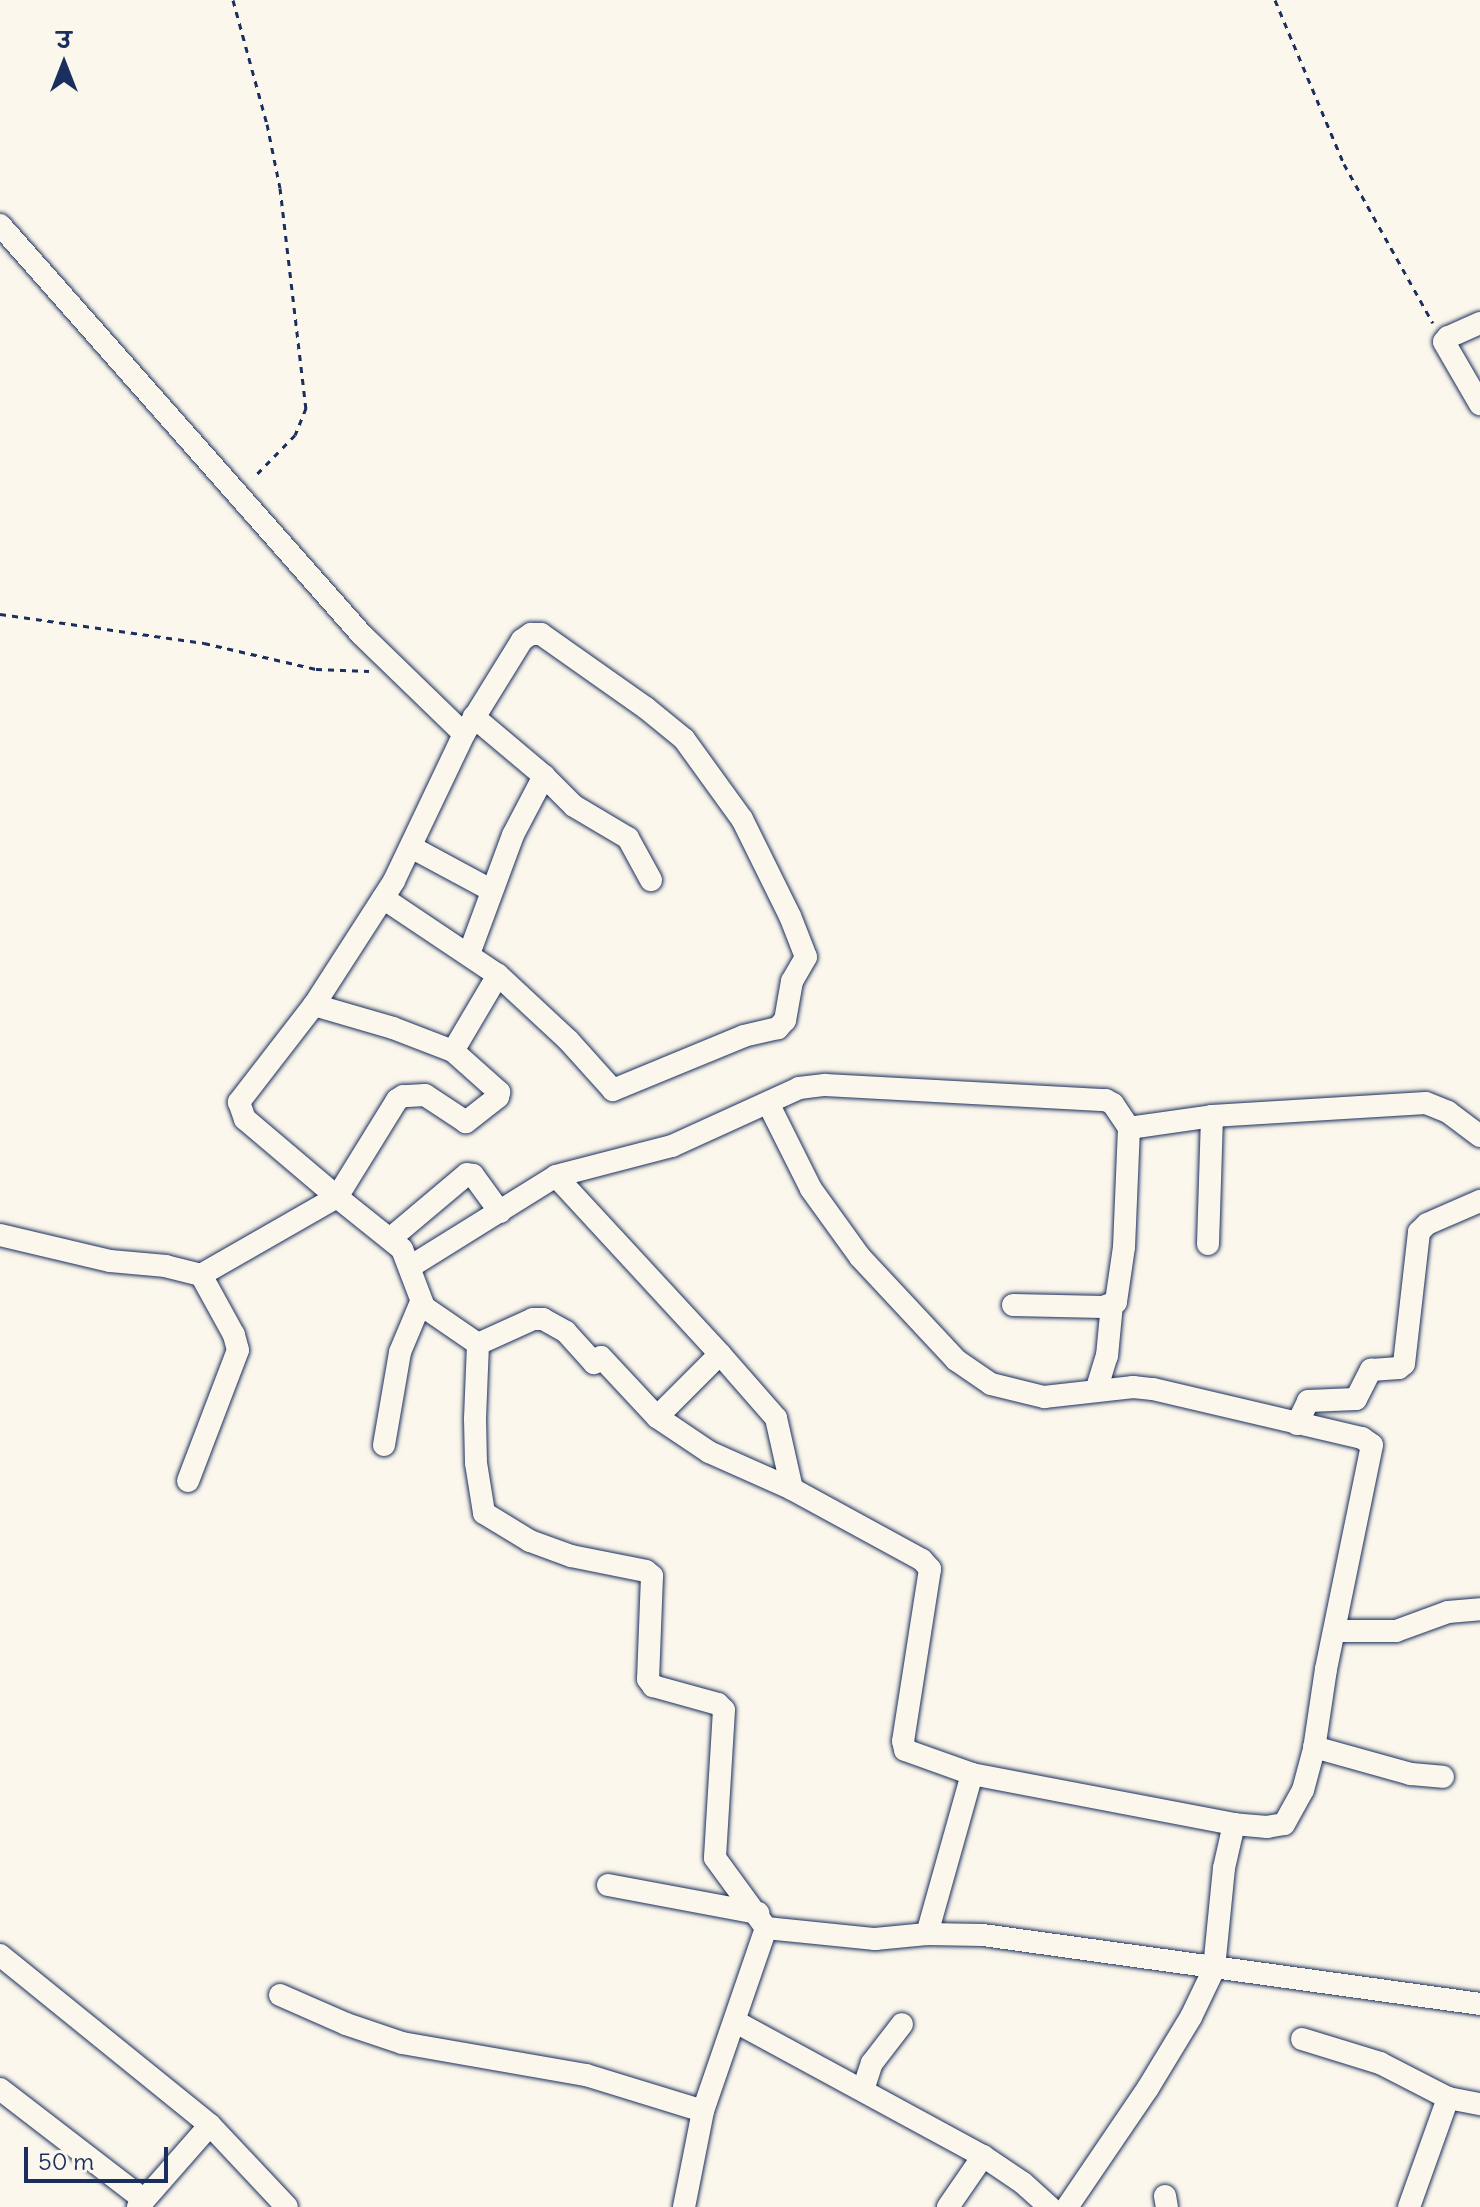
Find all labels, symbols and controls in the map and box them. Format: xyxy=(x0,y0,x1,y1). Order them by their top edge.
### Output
north arrow xyxy=(24,24,104,104)
text: उ xyxy=(57,26,71,54)
scale bar xyxy=(28,2131,172,2181)
text: 50 m xyxy=(38,2146,94,2176)

